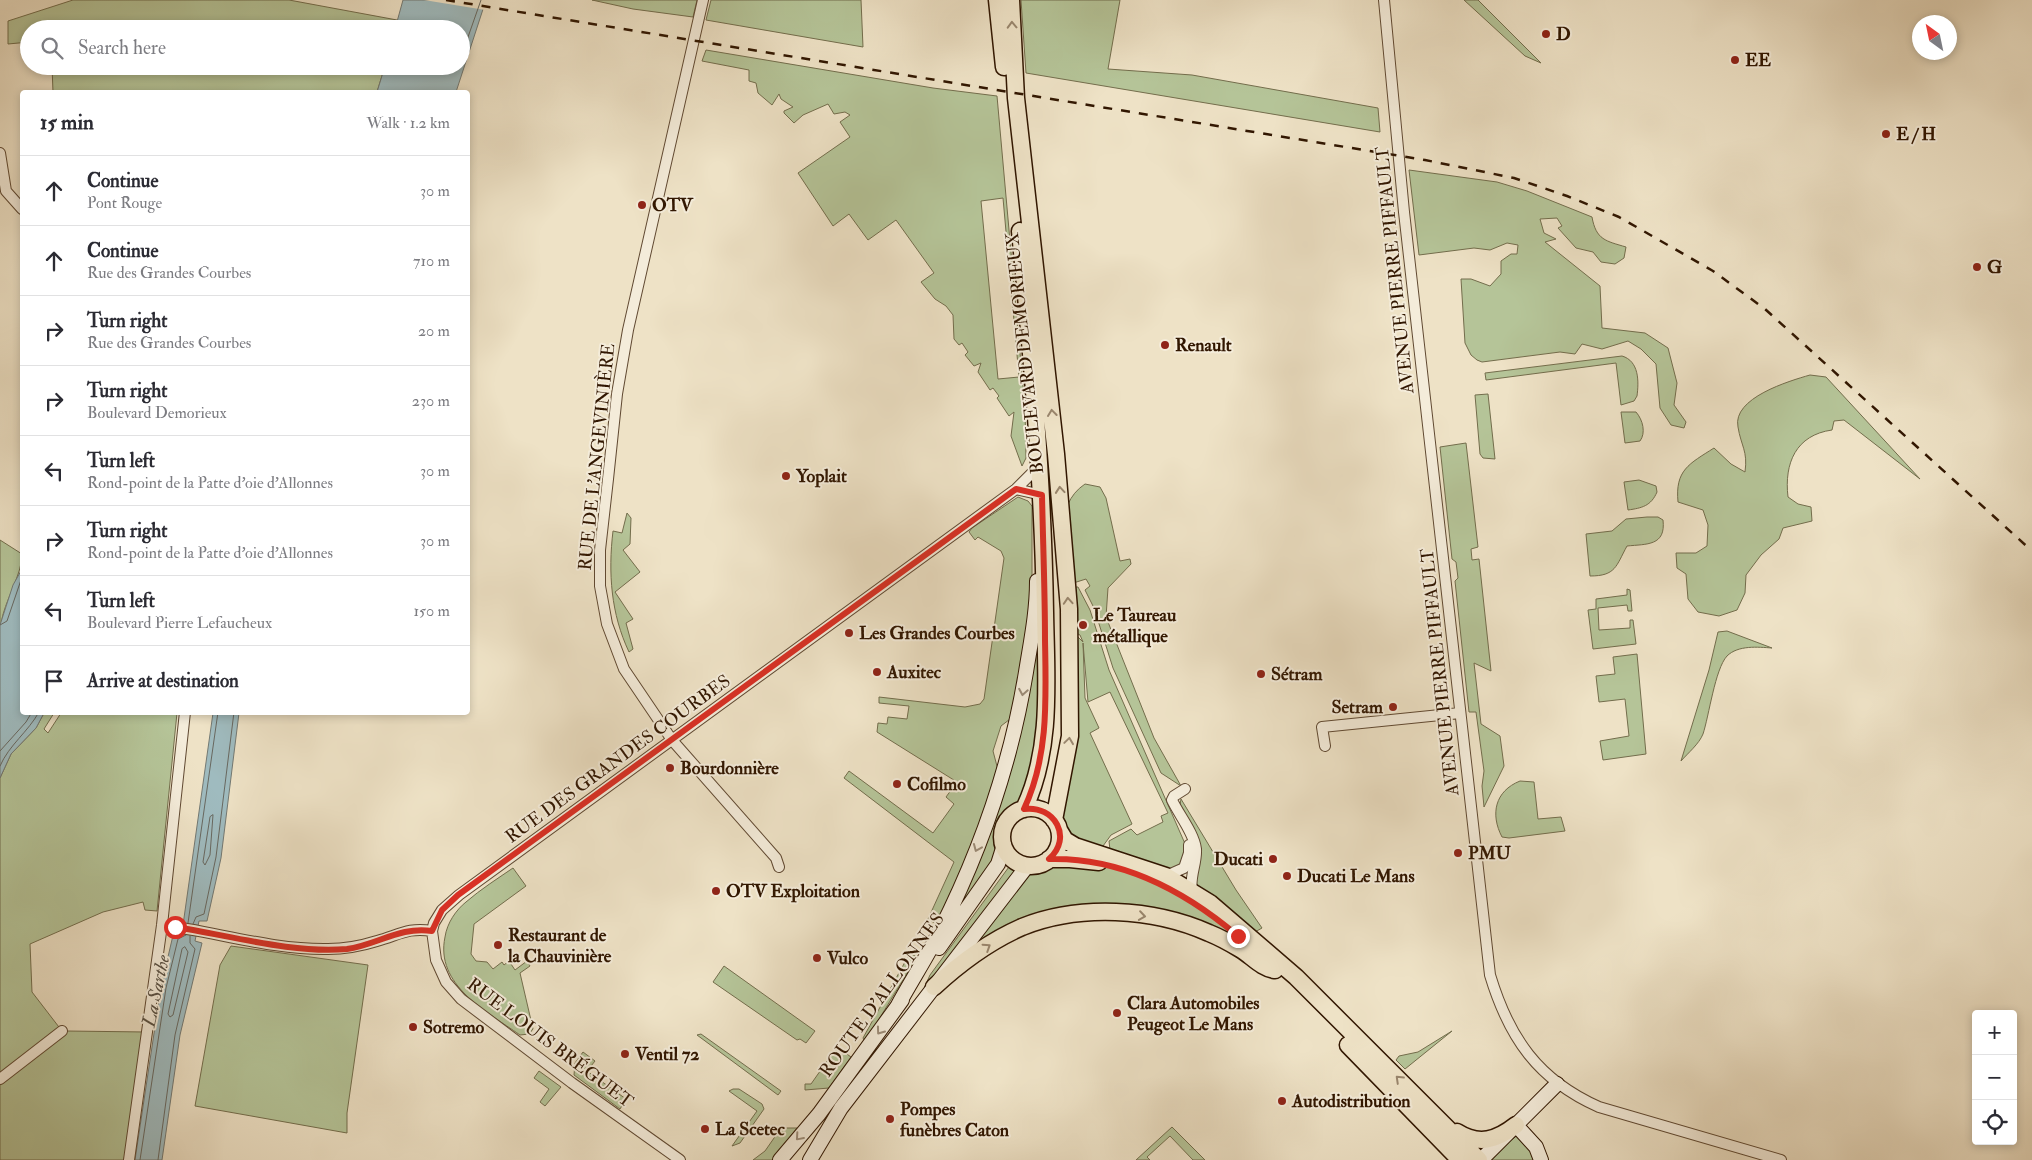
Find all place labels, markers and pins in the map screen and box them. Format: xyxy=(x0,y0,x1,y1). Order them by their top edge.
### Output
place label: D xyxy=(1556,23,1571,46)
marker: D xyxy=(1540,28,1552,40)
place label: EE xyxy=(1745,49,1771,72)
marker: EE xyxy=(1729,54,1741,66)
place label: E / H xyxy=(1896,123,1936,146)
marker: E / H xyxy=(1880,128,1892,140)
place label: OTV xyxy=(652,194,694,217)
marker: OTV xyxy=(636,199,648,211)
place label: G xyxy=(1987,256,2002,279)
marker: G xyxy=(1971,261,1983,273)
place label: Renault xyxy=(1175,334,1232,357)
marker: Renault xyxy=(1159,339,1171,351)
place label: Yoplait xyxy=(795,465,847,488)
marker: Yoplait xyxy=(780,470,792,482)
place label: Le Taureau métallique xyxy=(1093,604,1177,648)
marker: Le Taureau métallique xyxy=(1077,619,1089,631)
place label: Les Grandes Courbes xyxy=(859,622,1015,645)
marker: Les Grandes Courbes xyxy=(843,627,855,639)
place label: Auxitec xyxy=(886,661,942,684)
place label: Sétram xyxy=(1271,663,1323,686)
marker: Auxitec xyxy=(871,666,883,678)
marker: Sétram xyxy=(1255,668,1267,680)
place label: Setram xyxy=(1332,696,1384,719)
marker: Setram xyxy=(1387,701,1399,713)
place label: Bourdonnière xyxy=(680,757,779,780)
marker: Bourdonnière xyxy=(664,762,676,774)
place label: Cofilmo xyxy=(907,773,966,796)
marker: Cofilmo xyxy=(891,778,903,790)
place label: PMU xyxy=(1468,842,1512,865)
marker: PMU xyxy=(1452,847,1464,859)
place label: Ducati xyxy=(1214,848,1263,871)
marker: Ducati xyxy=(1267,853,1279,865)
place label: Ducati Le Mans xyxy=(1297,865,1415,888)
marker: Ducati Le Mans xyxy=(1281,870,1293,882)
place label: OTV Exploitation xyxy=(726,880,861,903)
marker: OTV Exploitation xyxy=(710,885,722,897)
place label: Restaurant de la Chauvinière xyxy=(507,924,612,968)
marker: Restaurant de la Chauvinière xyxy=(492,939,504,951)
place label: Vulco xyxy=(826,947,869,970)
marker: Vulco xyxy=(811,952,823,964)
place label: Clara Automobiles Peugeot Le Mans xyxy=(1127,992,1260,1036)
marker: Clara Automobiles Peugeot Le Mans xyxy=(1111,1007,1123,1019)
place label: Sotremo xyxy=(423,1016,485,1039)
marker: Sotremo xyxy=(407,1021,419,1033)
place label: Ventil 72 xyxy=(634,1043,699,1066)
marker: Ventil 72 xyxy=(619,1048,631,1060)
place label: Autodistribution xyxy=(1291,1090,1411,1113)
marker: Autodistribution xyxy=(1276,1095,1288,1107)
place label: Pompes funèbres Caton xyxy=(900,1098,1010,1142)
marker: Pompes funèbres Caton xyxy=(884,1113,896,1125)
place label: La Scetec xyxy=(715,1118,785,1141)
marker: La Scetec xyxy=(699,1123,711,1135)

